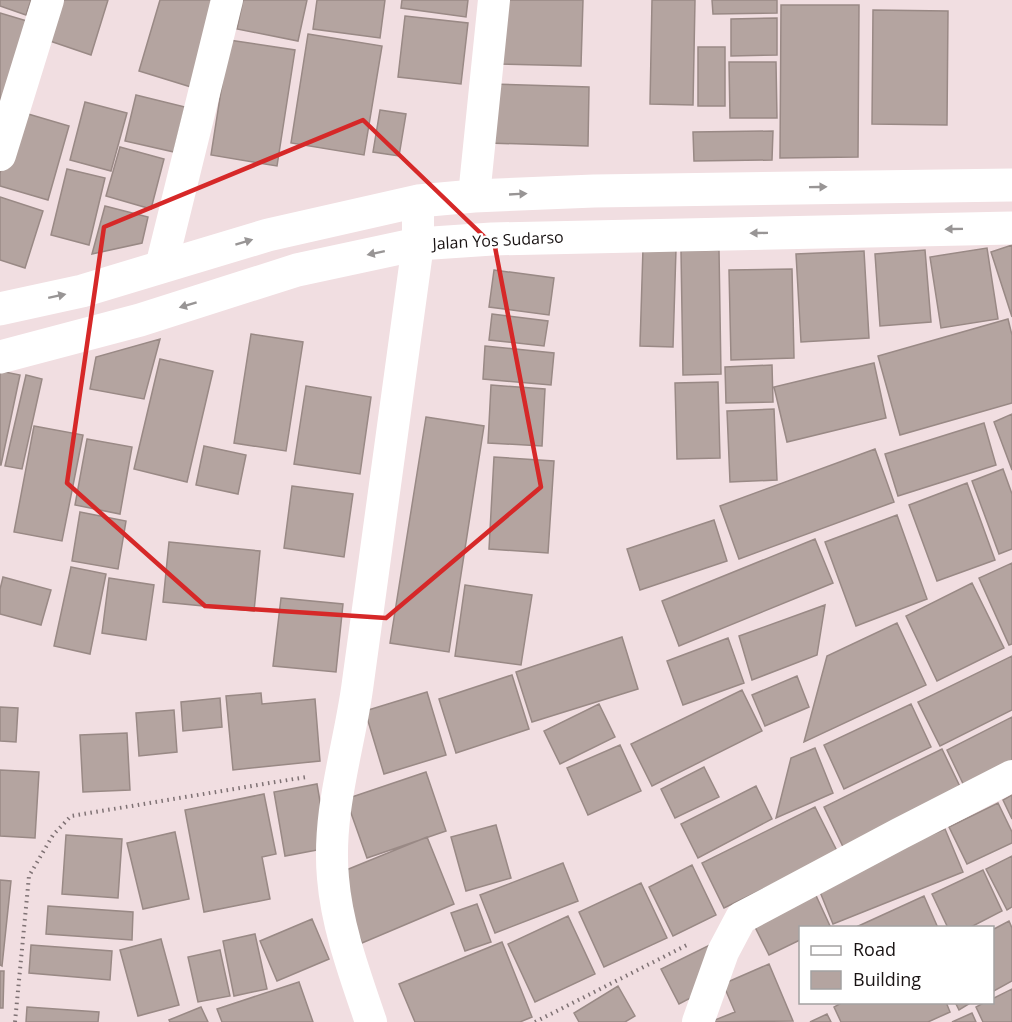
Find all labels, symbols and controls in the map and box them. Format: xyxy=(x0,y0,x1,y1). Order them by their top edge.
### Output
one-way arrow xyxy=(809,182,828,192)
one-way arrow xyxy=(509,190,528,199)
one-way arrow xyxy=(944,225,963,234)
street label: Jalan Yos Sudarso xyxy=(430,226,564,255)
one-way arrow xyxy=(749,229,768,238)
one-way arrow xyxy=(235,237,253,246)
one-way arrow xyxy=(367,249,385,259)
one-way arrow xyxy=(48,291,66,301)
one-way arrow xyxy=(179,300,197,310)
legend xyxy=(799,926,994,1004)
text: Road xyxy=(853,937,896,961)
text: Building xyxy=(853,967,921,991)

